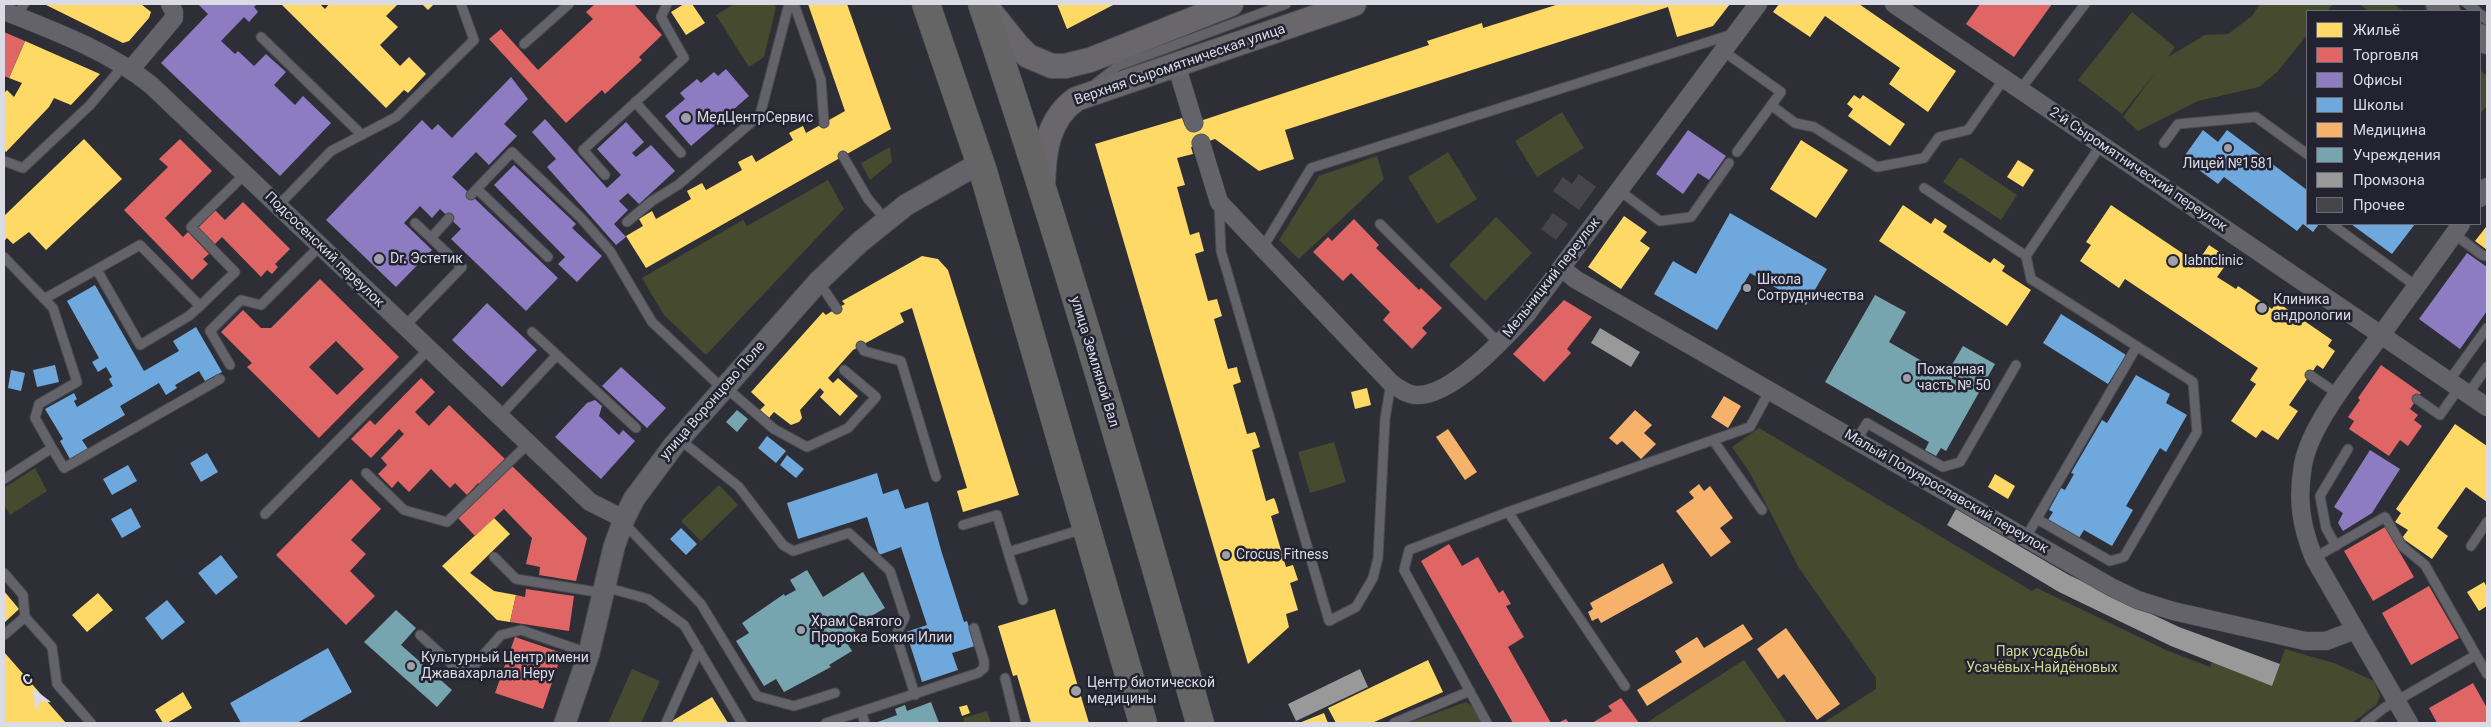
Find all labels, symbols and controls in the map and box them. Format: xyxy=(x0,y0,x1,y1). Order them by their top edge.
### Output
legend xyxy=(2306,10,2481,225)
street label: Верхняя Сыромятническая улица xyxy=(1072,21,1288,109)
text: Жильё xyxy=(2353,21,2400,39)
text: Торговля xyxy=(2353,46,2418,64)
text: Офисы xyxy=(2353,71,2402,89)
text: Школы xyxy=(2353,96,2404,114)
street label: 2-й Сыромятнический переулок xyxy=(2046,104,2230,236)
place label: МедЦентрСервис xyxy=(697,110,813,126)
marker: МедЦентрСервис xyxy=(679,111,693,125)
text: Медицина xyxy=(2353,121,2426,139)
marker: Лицей №1581 xyxy=(2222,142,2234,154)
text: Учреждения xyxy=(2353,146,2441,164)
place label: Лицей №1581 xyxy=(2182,156,2274,172)
text: Промзона xyxy=(2353,171,2425,189)
street label: Подсосенский переулок xyxy=(261,189,387,311)
text: Прочее xyxy=(2353,196,2405,214)
street label: Мельницкий переулок xyxy=(1500,215,1604,341)
place label: Dr. Эстетик xyxy=(390,251,463,267)
marker: Dr. Эстетик xyxy=(372,252,386,266)
place label: labnclinic xyxy=(2184,253,2243,269)
marker: labnclinic xyxy=(2166,254,2180,268)
place label: Школа Сотрудничества xyxy=(1757,272,1864,304)
marker: Школа Сотрудничества xyxy=(1741,282,1753,294)
place label: Клиника андрологии xyxy=(2273,292,2351,324)
street label: улица Земляной Вал xyxy=(1066,295,1122,429)
marker: Клиника андрологии xyxy=(2255,301,2269,315)
street label: улица Воронцово Поле xyxy=(657,338,769,464)
place label: Пожарная часть № 50 xyxy=(1917,362,1991,394)
marker: Пожарная часть № 50 xyxy=(1901,372,1913,384)
street label: Малый Полуярославский переулок xyxy=(1841,427,2051,557)
place label: Crocus Fitness xyxy=(1236,547,1329,563)
marker: Crocus Fitness xyxy=(1220,549,1232,561)
place label: Храм Святого Пророка Божия Илии xyxy=(811,614,952,646)
marker: Храм Святого Пророка Божия Илии xyxy=(795,624,807,636)
park label: Парк усадьбы Усачёвых-Найдёновых xyxy=(1966,644,2118,676)
place label: Культурный Центр имени Джавахарлала Неру xyxy=(421,650,589,682)
marker: Культурный Центр имени Джавахарлала Неру xyxy=(405,660,417,672)
north arrow xyxy=(10,667,60,717)
text: С xyxy=(20,670,35,688)
place label: Центр биотической медицины xyxy=(1087,675,1215,708)
marker: Центр биотической медицины xyxy=(1069,684,1083,698)

